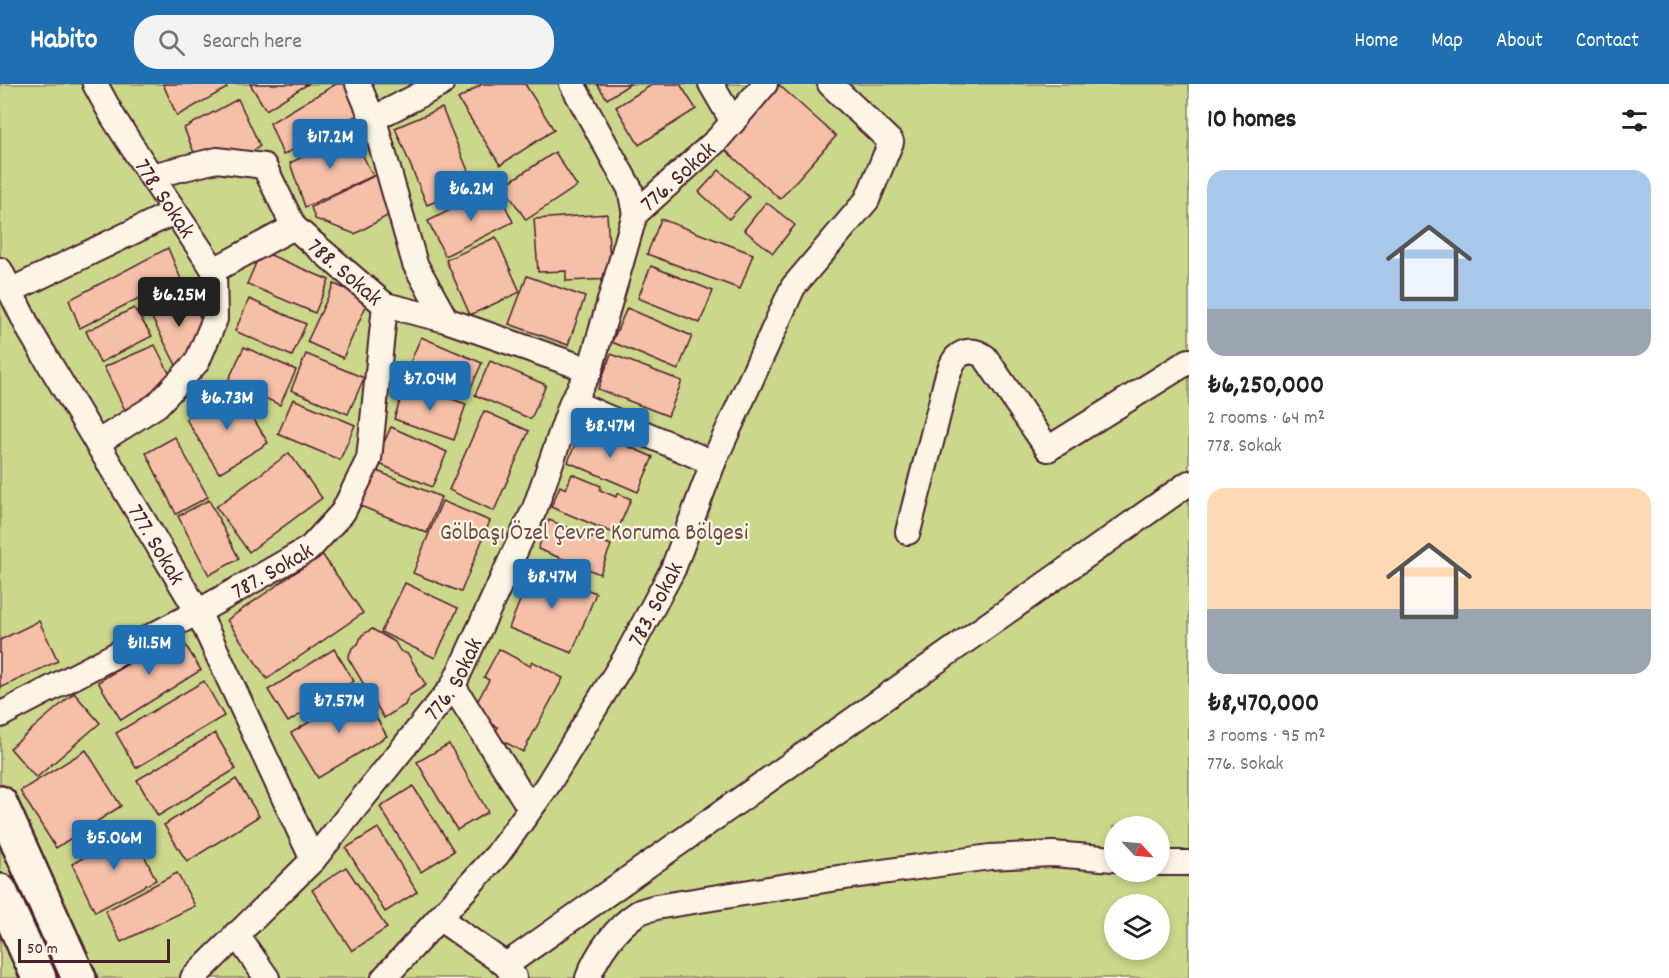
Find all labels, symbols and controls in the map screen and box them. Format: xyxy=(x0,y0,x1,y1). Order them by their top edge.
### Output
search box xyxy=(134,15,554,69)
text: Habito xyxy=(30,22,98,62)
icon: search xyxy=(155,26,188,59)
text: Search here xyxy=(203,27,302,58)
text: Home xyxy=(1354,27,1398,57)
text: Map xyxy=(1431,27,1463,57)
text: About xyxy=(1496,27,1543,57)
text: Contact xyxy=(1576,27,1639,57)
text: 10 homes xyxy=(1207,102,1297,139)
icon: filters xyxy=(1618,104,1651,137)
pin: ₺17.2M xyxy=(281,119,379,170)
text: ₺17.2M xyxy=(307,124,353,152)
street label: 776. Sokak xyxy=(634,135,725,221)
street label: 778. Sokak xyxy=(124,153,202,246)
pin: ₺6.2M xyxy=(429,171,513,222)
text: ₺6.2M xyxy=(449,176,493,204)
icon: home xyxy=(1375,209,1483,317)
street label: 788. Sokak xyxy=(299,231,389,316)
pin: ₺6.25M xyxy=(130,277,228,328)
text: ₺6.25M xyxy=(152,282,206,310)
pin: ₺7.04M xyxy=(381,361,479,412)
text: ₺7.04M xyxy=(403,366,457,394)
text: ₺6,250,000 xyxy=(1207,368,1324,405)
pin: ₺6.73M xyxy=(178,380,276,431)
text: ₺6.73M xyxy=(201,385,253,413)
text: 2 rooms · 64 m² xyxy=(1207,405,1325,433)
pin: ₺8.47M xyxy=(561,408,659,459)
text: ₺8.47M xyxy=(585,413,635,441)
text: 778. Sokak xyxy=(1207,433,1282,461)
street label: 777. Sokak xyxy=(117,498,192,592)
park label: Gölbaşı Özel Çevre Koruma Bölgesi xyxy=(440,517,748,551)
icon: home xyxy=(1375,527,1483,635)
street label: 787. Sokak xyxy=(226,536,321,610)
street label: 783. Sokak xyxy=(621,558,694,653)
pin: ₺8.47M xyxy=(503,559,601,610)
text: ₺8.47M xyxy=(527,564,577,592)
pin: ₺11.5M xyxy=(100,625,198,676)
text: ₺11.5M xyxy=(127,630,171,658)
street label: 776. Sokak xyxy=(417,633,493,729)
pin: ₺7.57M xyxy=(290,683,388,734)
text: ₺8,470,000 xyxy=(1207,686,1319,723)
text: ₺7.57M xyxy=(314,688,364,716)
text: 3 rooms · 95 m² xyxy=(1207,723,1326,751)
text: 776. Sokak xyxy=(1207,751,1284,779)
north arrow xyxy=(1104,816,1170,882)
map controls xyxy=(1104,816,1170,960)
pin: ₺5.06M xyxy=(65,820,163,871)
text: ₺5.06M xyxy=(86,825,142,853)
button: layers xyxy=(1104,894,1170,960)
scale bar xyxy=(18,936,170,964)
text: 50 m xyxy=(27,938,58,961)

